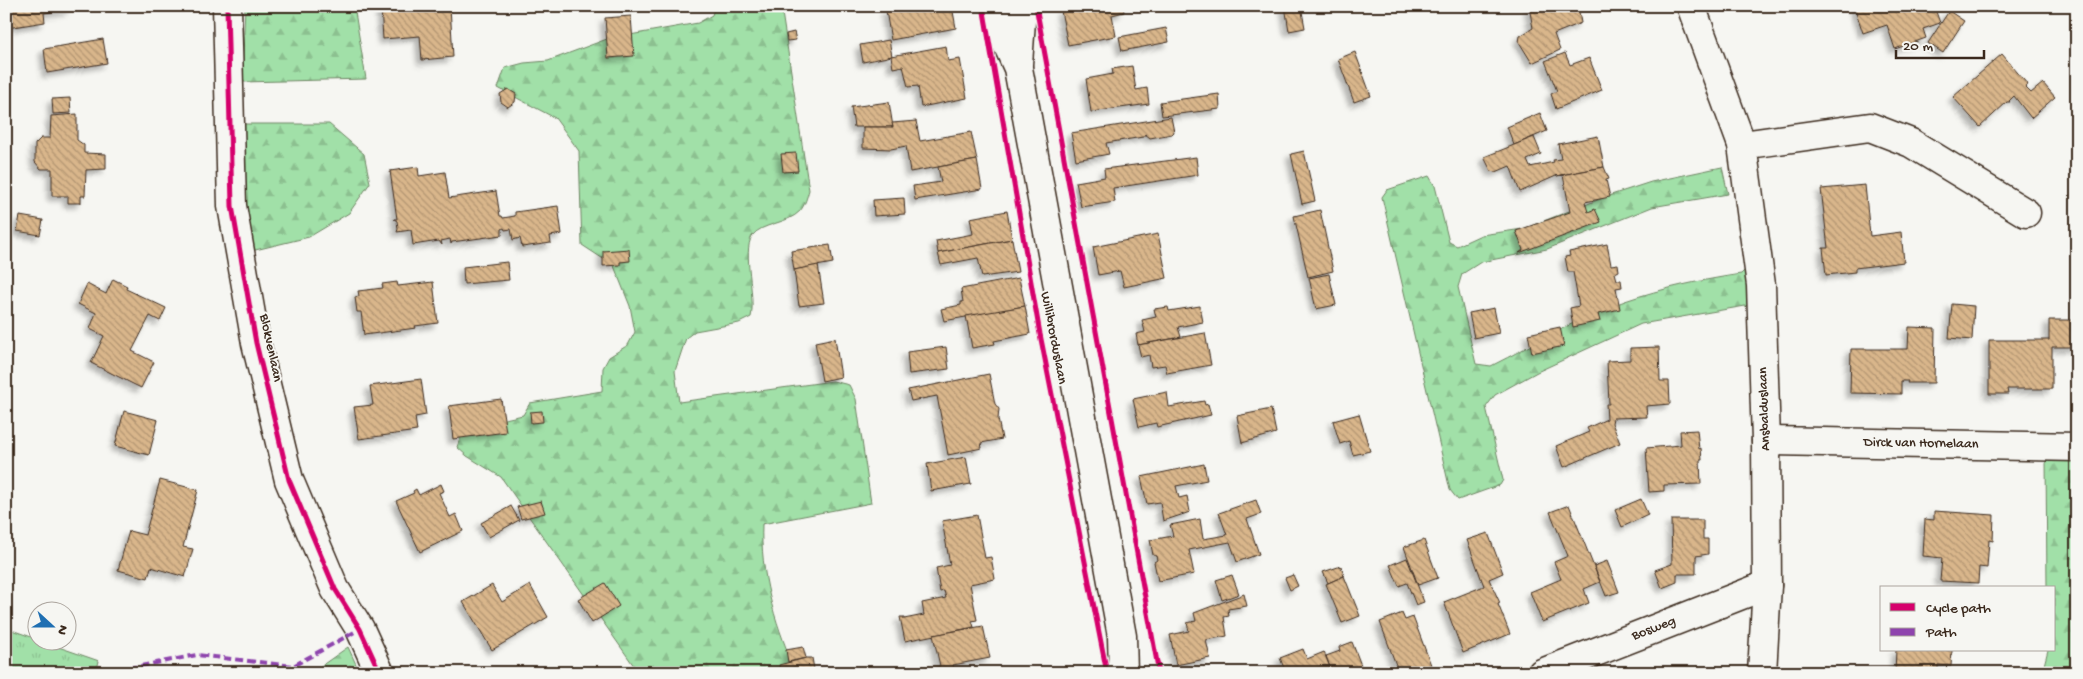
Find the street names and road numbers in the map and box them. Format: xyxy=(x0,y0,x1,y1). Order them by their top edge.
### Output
street label: Willibrorduslaan xyxy=(1036,290,1070,386)
street label: Blokvenlaan xyxy=(254,311,286,384)
street label: Ansbalduslaan xyxy=(1755,367,1775,451)
street label: Dirck van Hornelaan xyxy=(1863,434,1979,454)
street label: Bosweg xyxy=(1629,613,1678,645)

